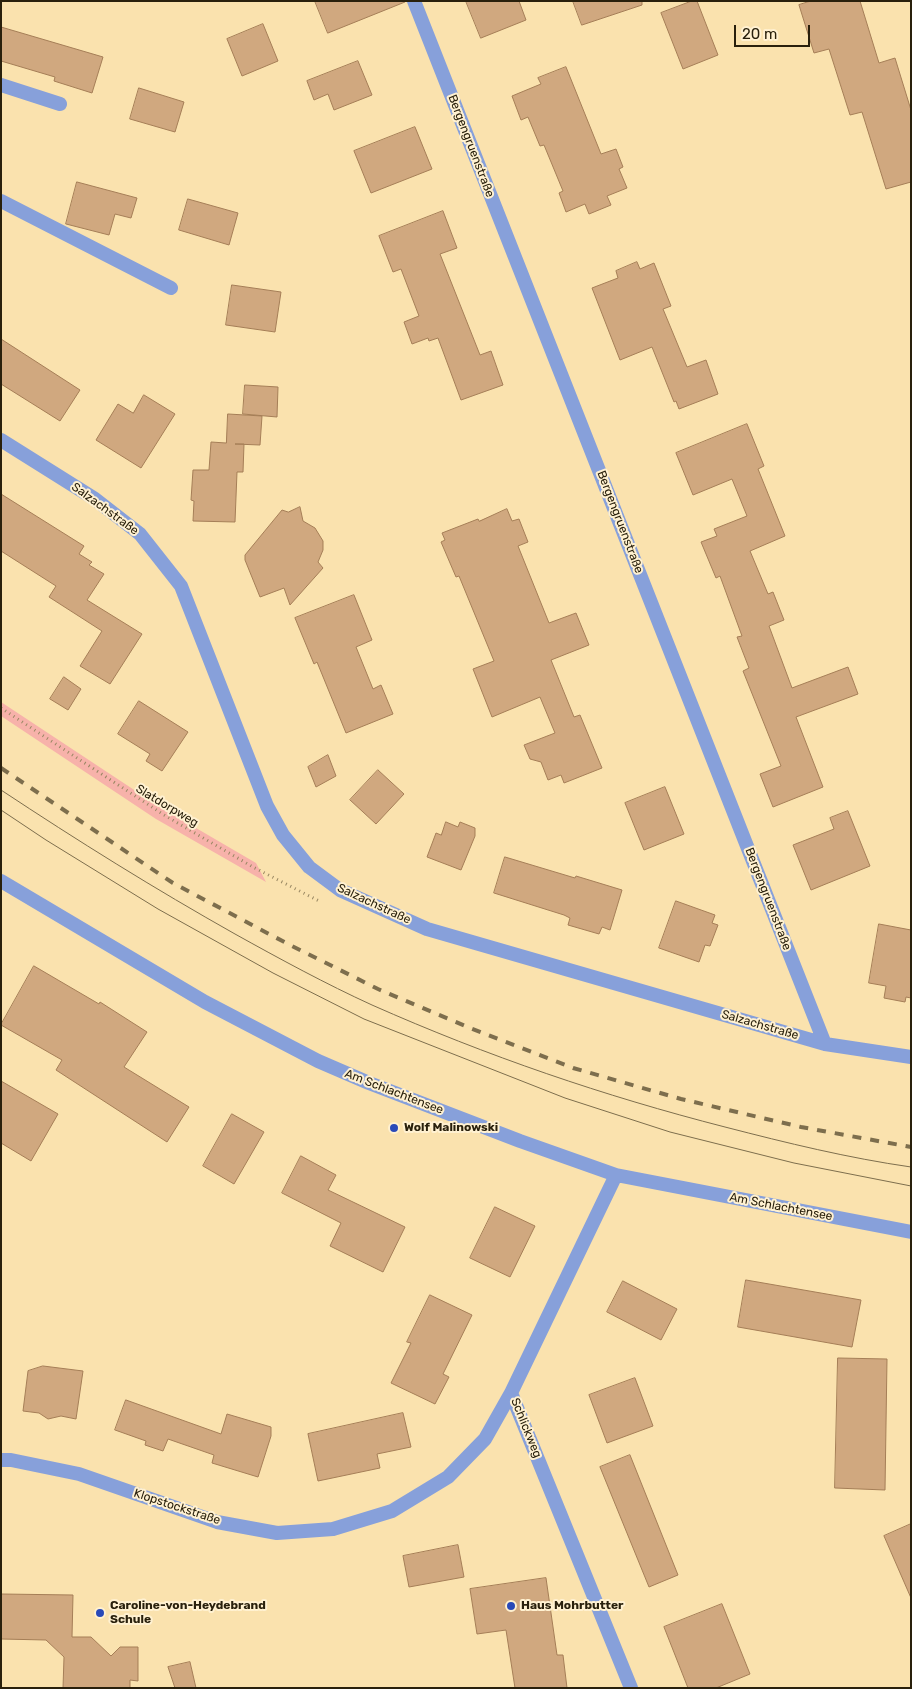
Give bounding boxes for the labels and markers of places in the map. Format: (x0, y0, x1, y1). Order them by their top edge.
place label: Wolf Malinowski (404, 1121, 498, 1135)
marker: Wolf Malinowski (388, 1122, 400, 1134)
place label: Caroline-von-Heydebrand Schule (110, 1599, 266, 1627)
place label: Haus Mohrbutter (521, 1599, 623, 1613)
marker: Haus Mohrbutter (505, 1600, 517, 1612)
marker: Caroline-von-Heydebrand Schule (94, 1607, 106, 1619)

